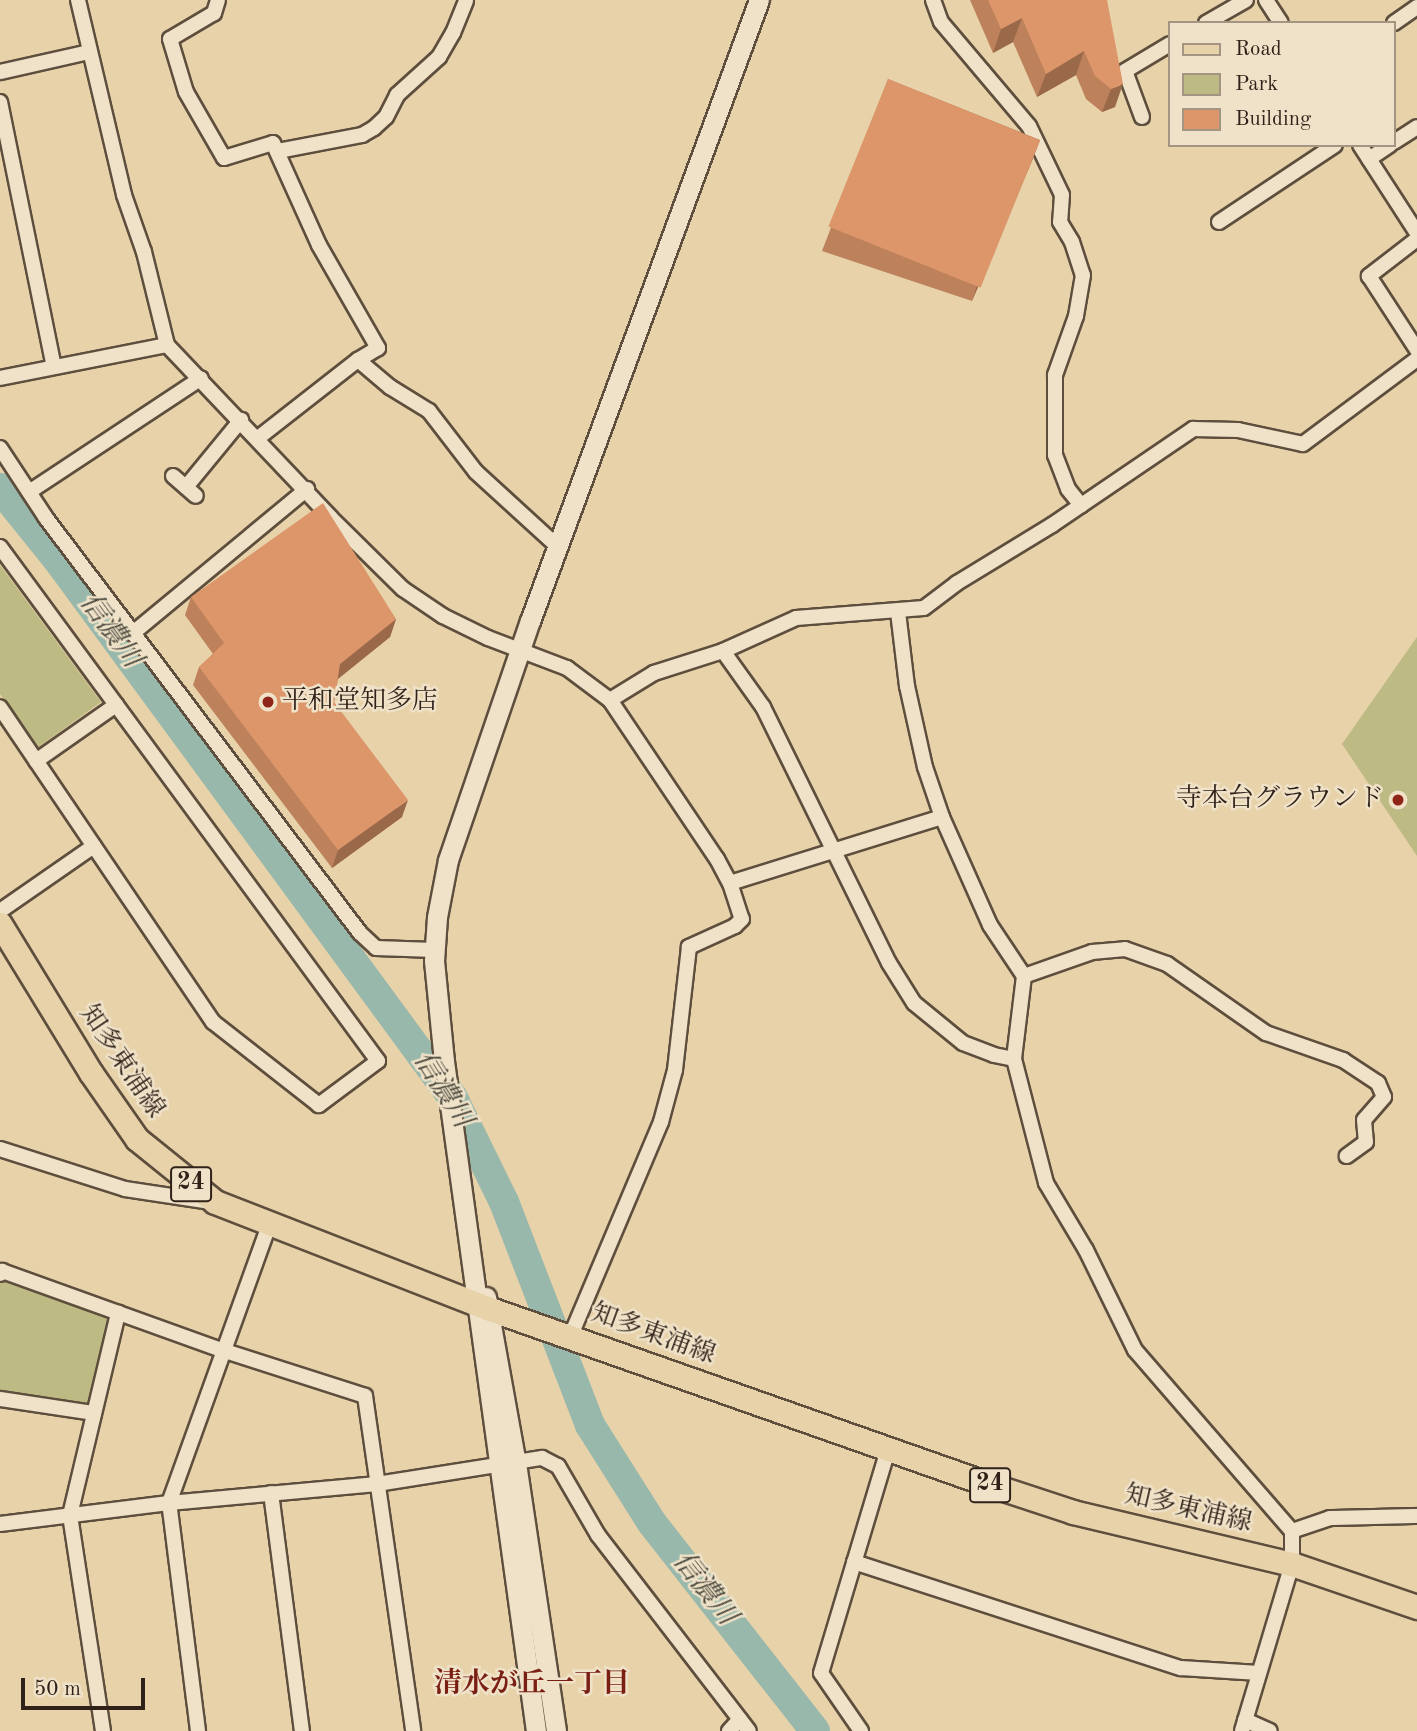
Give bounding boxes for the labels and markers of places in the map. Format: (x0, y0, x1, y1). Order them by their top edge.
place label: 平和堂知多店 (282, 686, 438, 718)
marker: 平和堂知多店 (260, 694, 276, 710)
place label: 寺本台グラウンド (1176, 784, 1384, 816)
marker: 寺本台グラウンド (1390, 792, 1406, 808)

